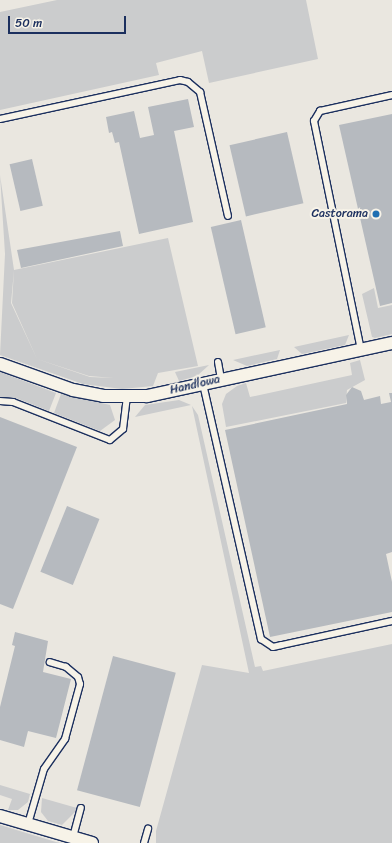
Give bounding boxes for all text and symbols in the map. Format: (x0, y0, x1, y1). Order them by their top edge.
scale bar (10, 8, 128, 34)
text: 50 m (15, 12, 42, 34)
place label: Castorama (311, 207, 368, 221)
marker: Castorama (371, 209, 381, 219)
street label: Handlowa (168, 372, 222, 398)

